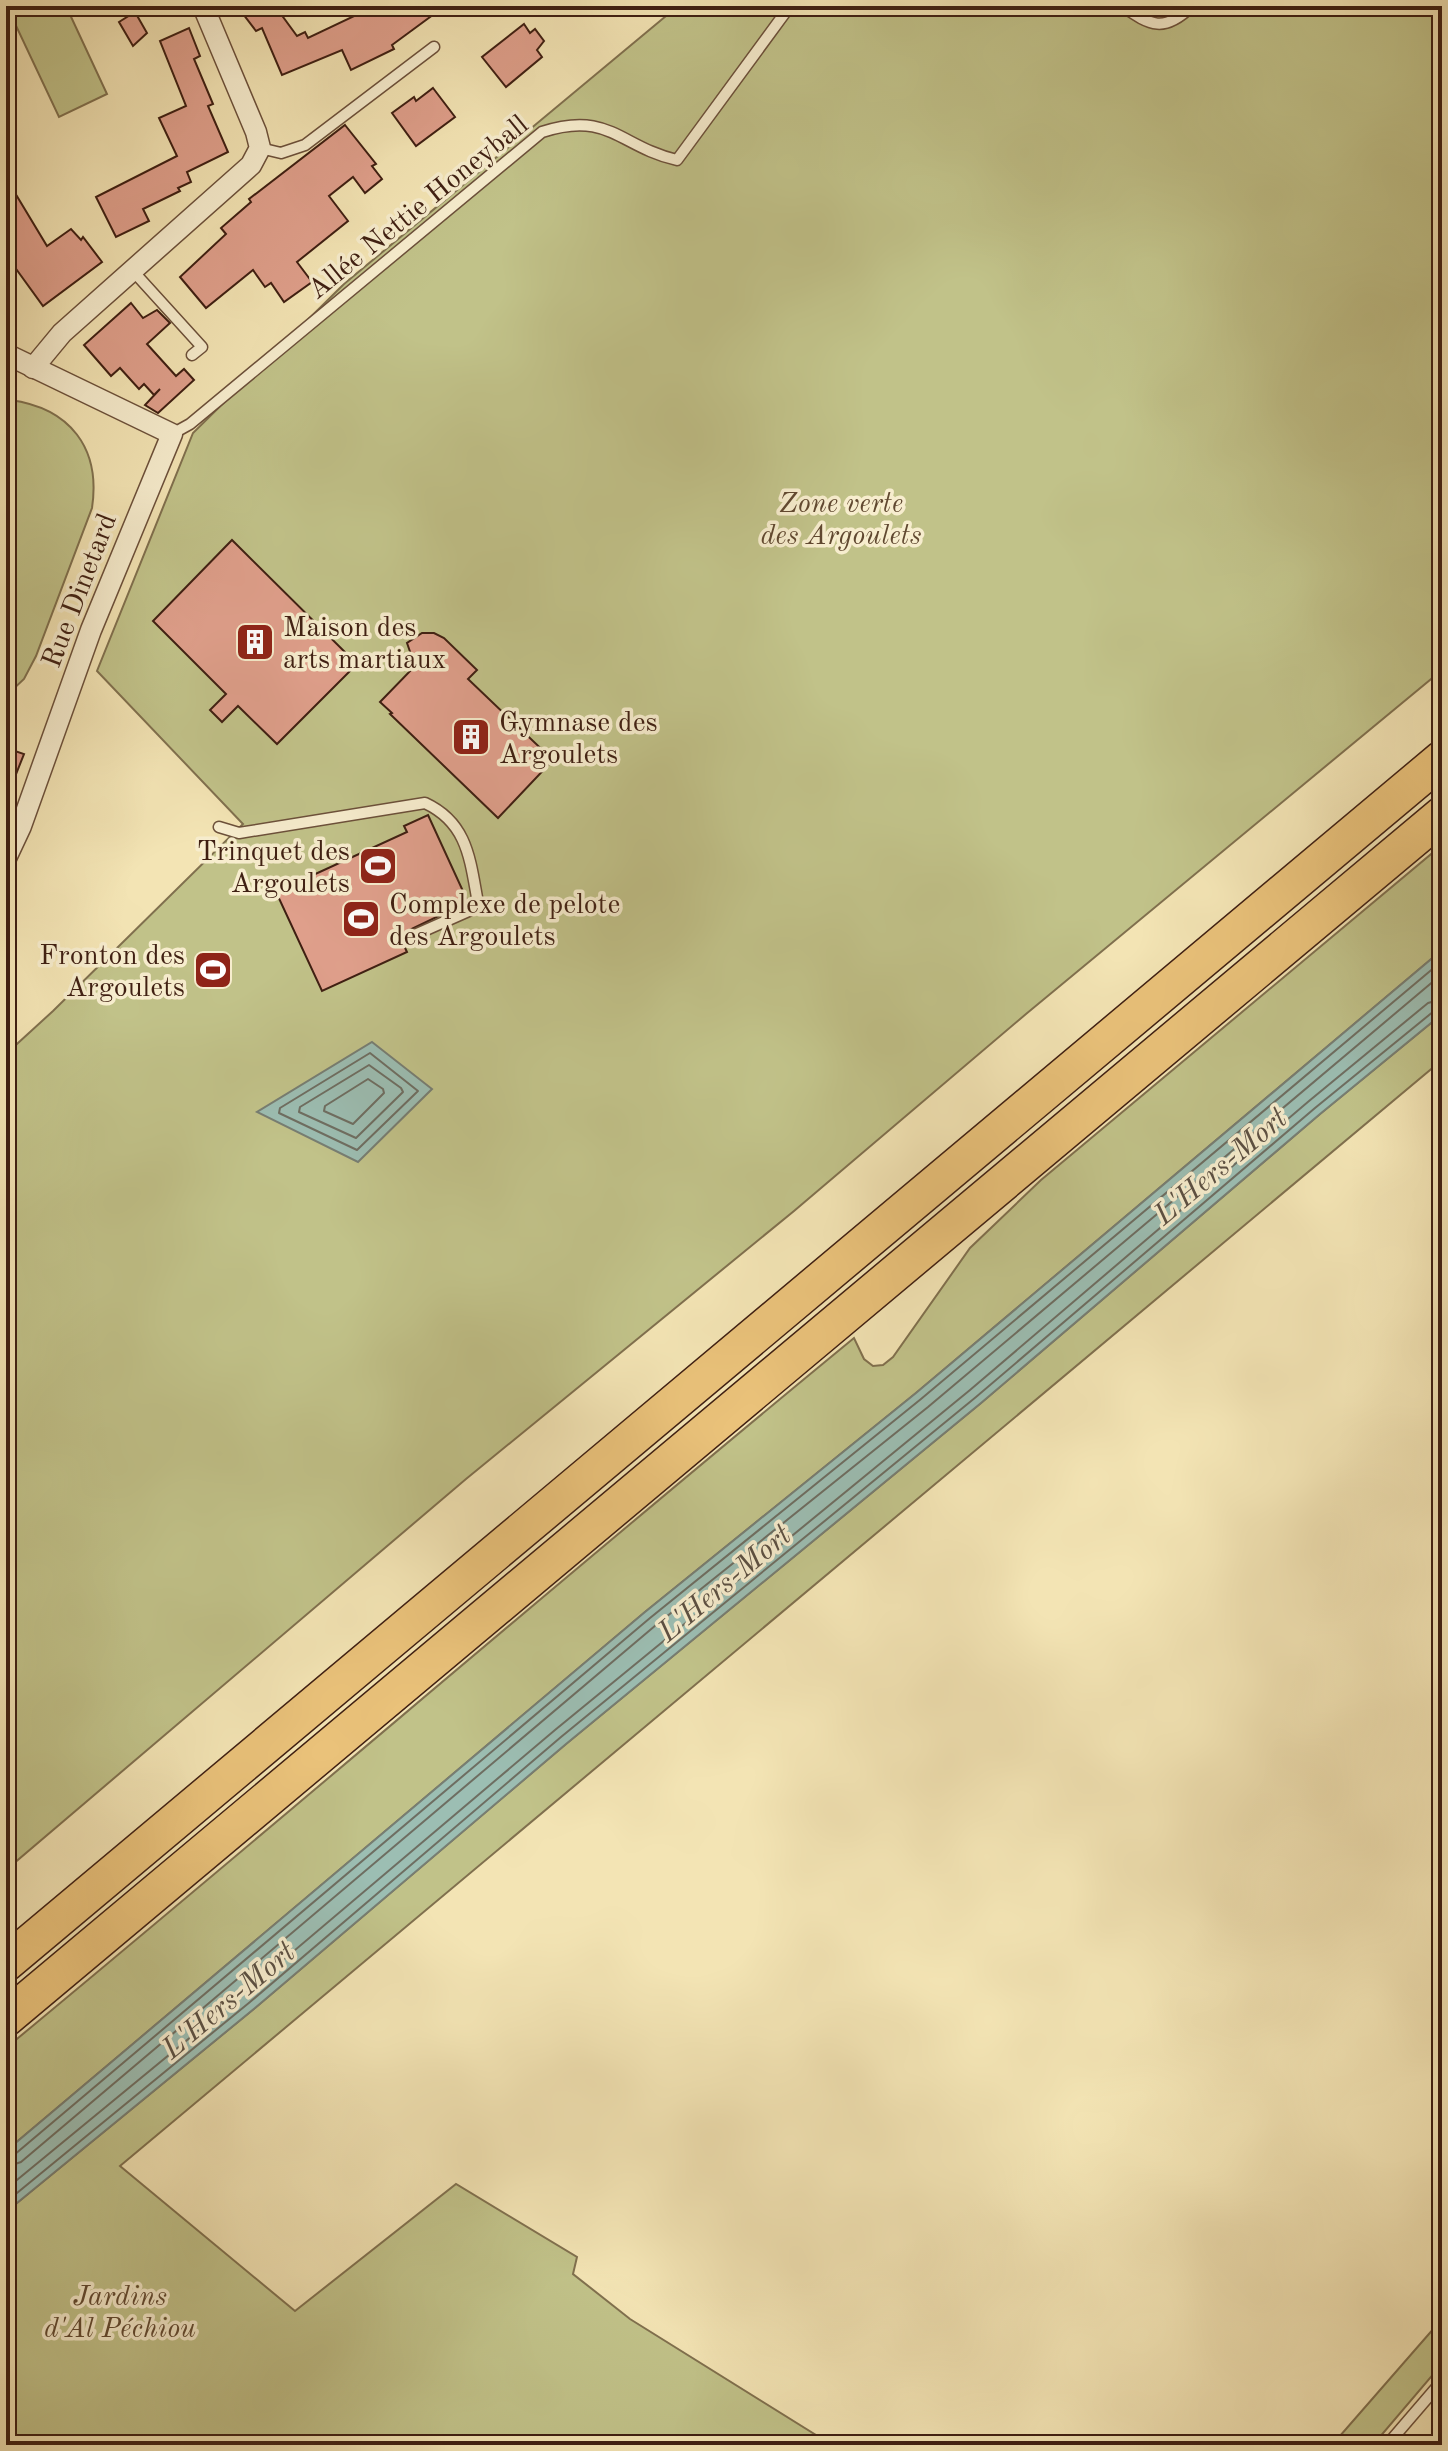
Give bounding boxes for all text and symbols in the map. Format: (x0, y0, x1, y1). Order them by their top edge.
street label: Allée Nettie Honeyball (303, 111, 534, 306)
park label: Zone verte des Argoulets (760, 491, 922, 551)
street label: Rue Dinetard (39, 510, 123, 672)
place label: Maison des arts martiaux (283, 615, 446, 675)
building icon: Maison des arts martiaux (234, 621, 276, 663)
place label: Gymnase des Argoulets (499, 710, 658, 770)
building icon: Gymnase des Argoulets (450, 716, 492, 758)
place label: Trinquet des Argoulets (197, 839, 350, 899)
sports icon: Trinquet des Argoulets (357, 845, 399, 887)
place label: Complexe de pelote des Argoulets (389, 892, 620, 952)
sports icon: Complexe de pelote des Argoulets (340, 898, 382, 940)
place label: Fronton des Argoulets (39, 943, 185, 1003)
sports icon: Fronton des Argoulets (192, 949, 234, 991)
water label: L'Hers-Mort (1148, 1103, 1294, 1232)
water label: L'Hers-Mort (652, 1520, 798, 1649)
water label: L'Hers-Mort (156, 1937, 302, 2066)
park label: Jardins d'Al Péchiou (44, 2284, 196, 2344)

